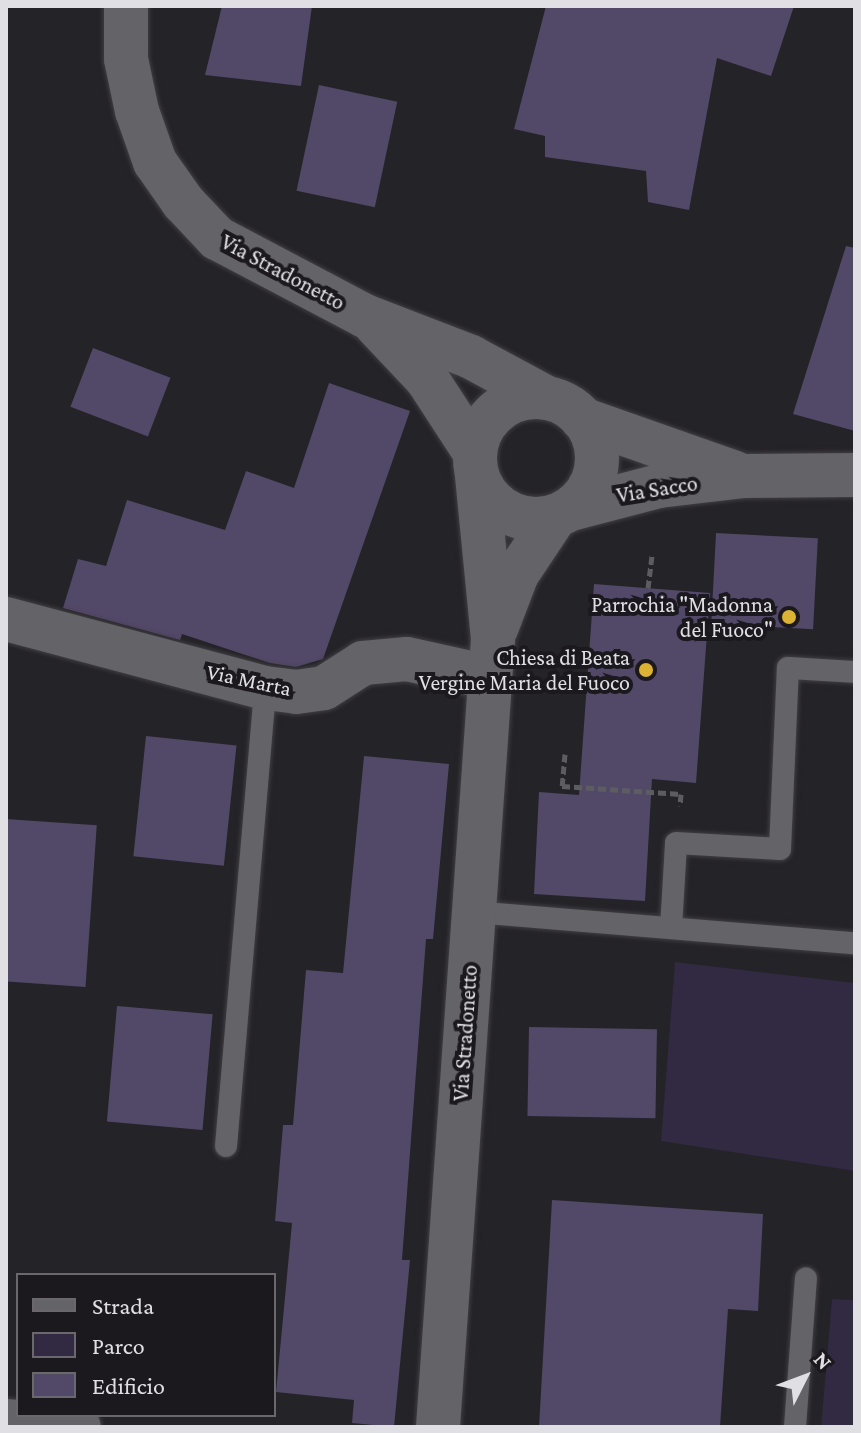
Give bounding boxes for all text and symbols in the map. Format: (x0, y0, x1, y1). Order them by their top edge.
street label: Via Stradonetto (216, 228, 350, 316)
street label: Via Sacco (615, 470, 699, 508)
place label: Parrochia "Madonna del Fuoco" (591, 591, 773, 642)
marker: Parrochia "Madonna del Fuoco" (780, 608, 798, 626)
place label: Chiesa di Beata Vergine Maria del Fuoco (419, 644, 630, 696)
street label: Via Marta (204, 658, 294, 702)
marker: Chiesa di Beata Vergine Maria del Fuoco (637, 661, 655, 679)
street label: Via Stradonetto (447, 964, 483, 1102)
legend (16, 1273, 276, 1417)
text: Strada (92, 1292, 154, 1319)
text: Parco (92, 1332, 145, 1359)
north arrow (765, 1337, 845, 1417)
text: N (809, 1347, 838, 1375)
text: Edificio (92, 1372, 165, 1399)

